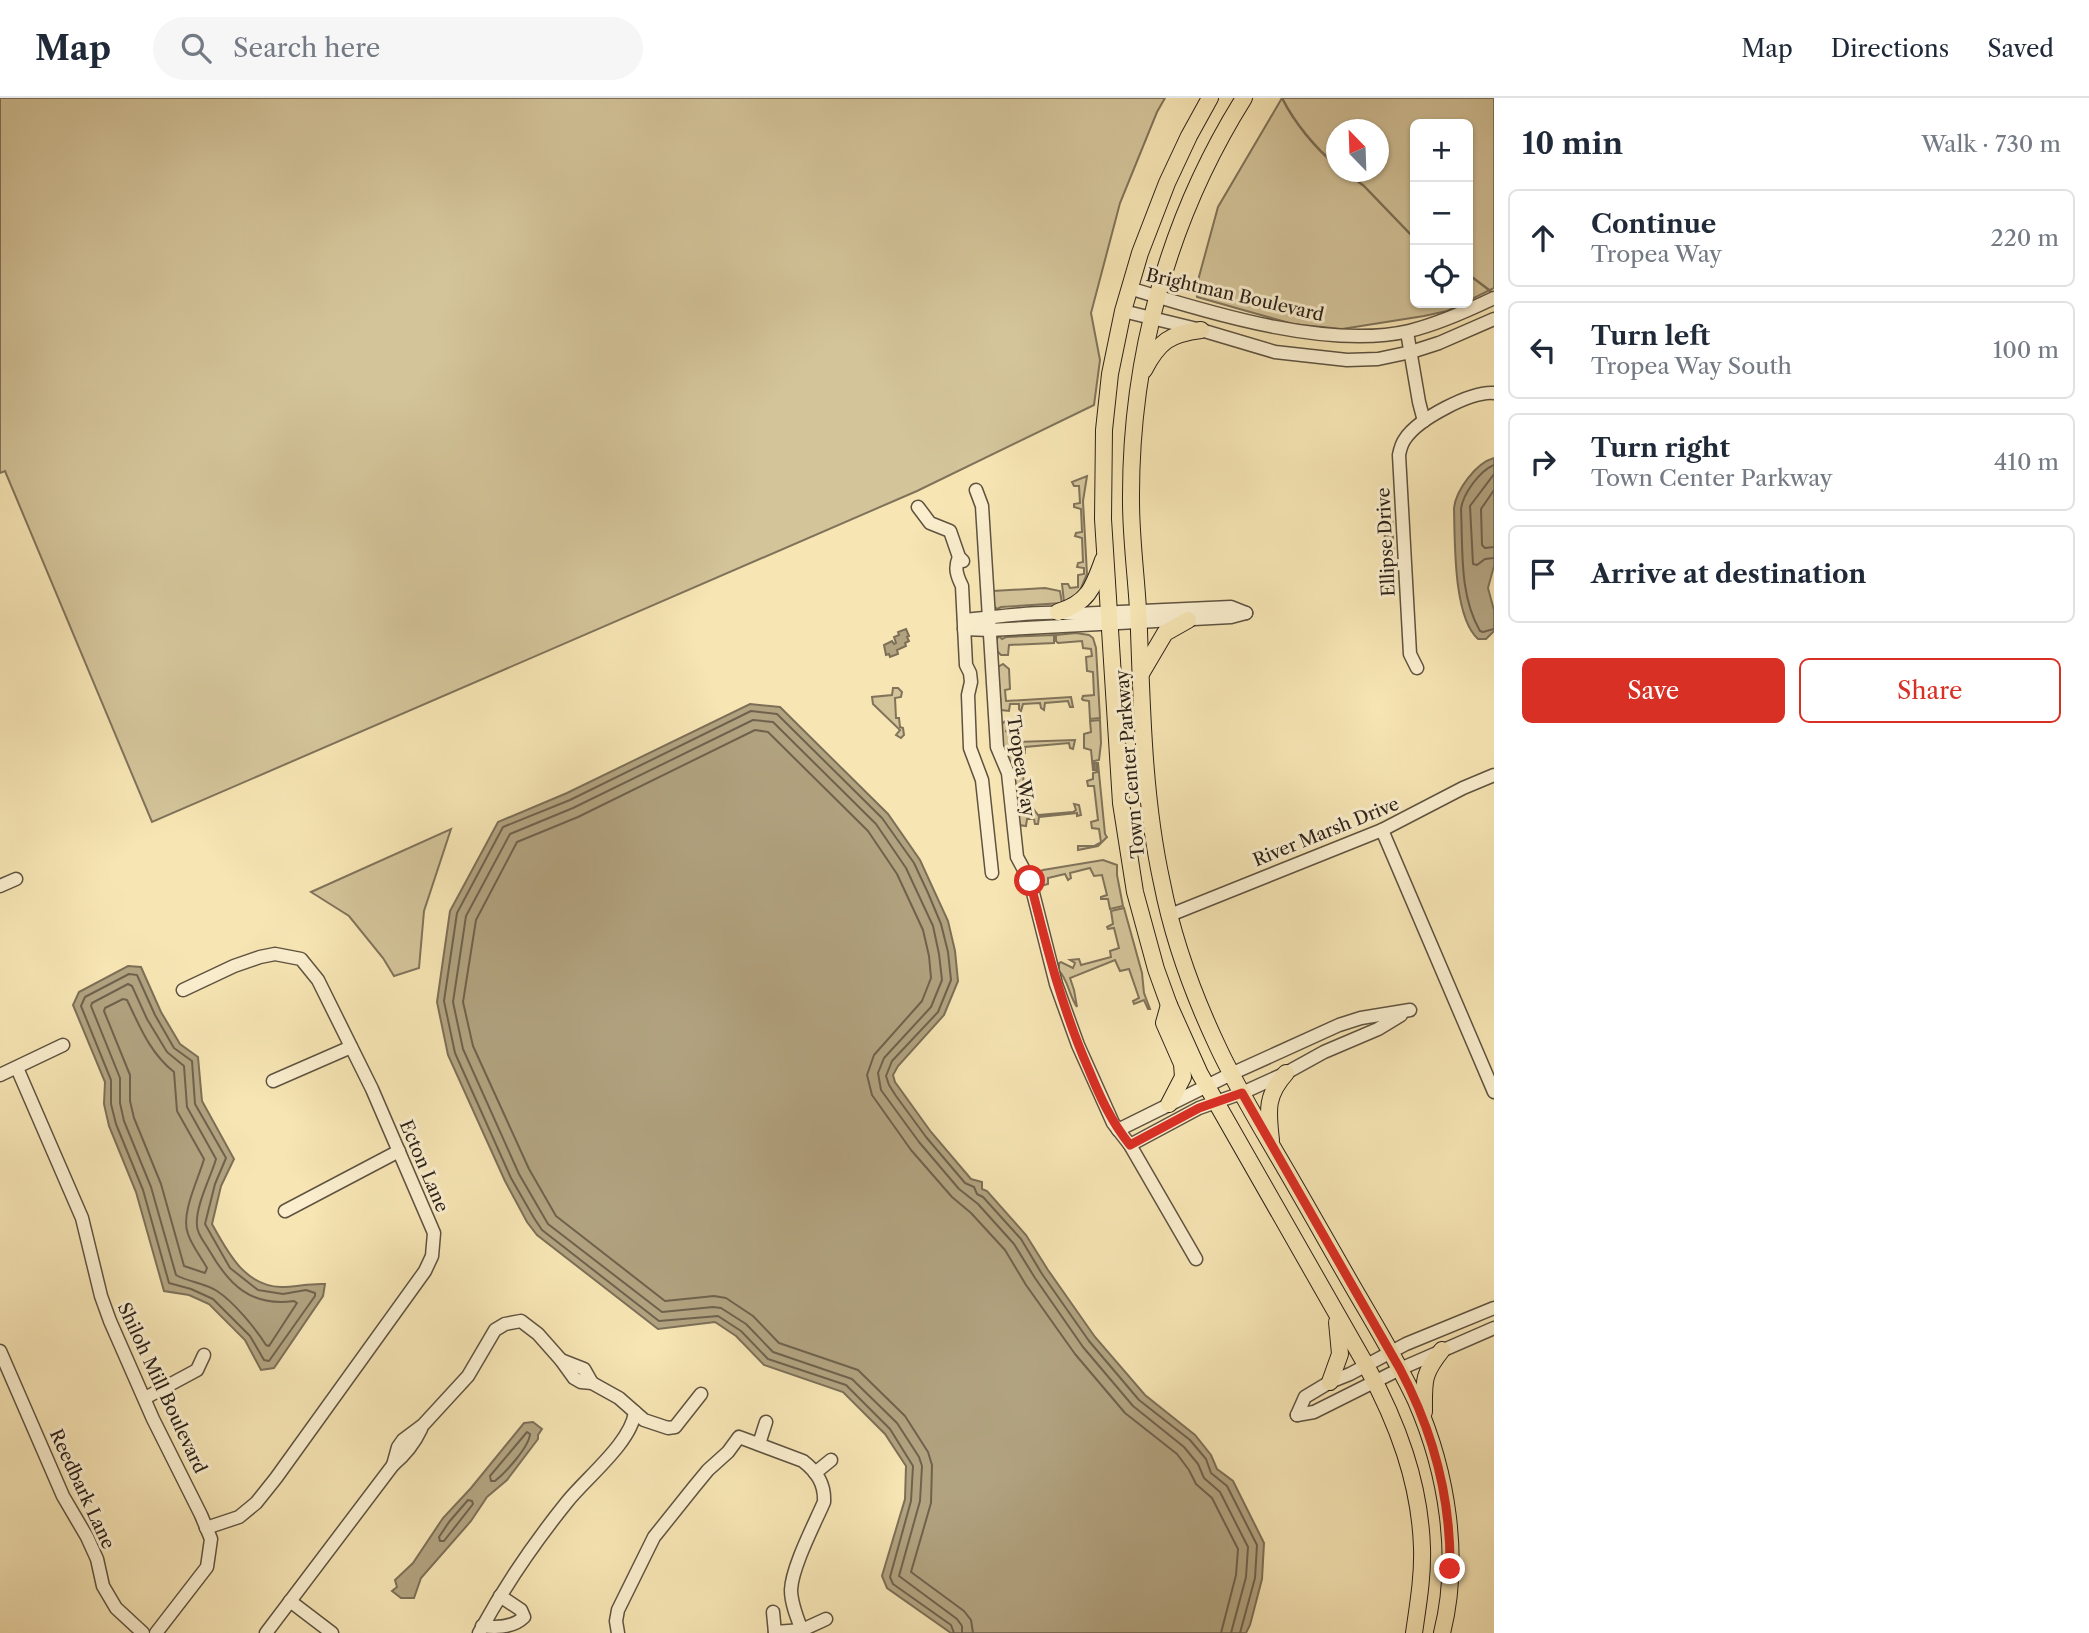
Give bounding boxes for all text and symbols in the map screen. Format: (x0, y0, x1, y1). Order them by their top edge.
search box (153, 17, 643, 80)
text: Map (35, 28, 111, 69)
icon: search (177, 29, 215, 67)
text: Search here (233, 32, 380, 64)
text: Map (1741, 34, 1793, 63)
text: Directions (1831, 34, 1949, 63)
text: Saved (1987, 34, 2054, 63)
north arrow (1326, 119, 1389, 182)
map controls (1410, 119, 1473, 308)
button: + (1410, 119, 1473, 182)
text: 10 min (1522, 125, 1623, 162)
text: Walk · 730 m (1921, 130, 2061, 158)
button: − (1410, 182, 1473, 245)
text: Continue (1591, 208, 1716, 240)
icon: ahead (1524, 219, 1562, 257)
text: 220 m (1990, 224, 2059, 252)
text: Tropea Way (1591, 240, 1722, 268)
button: locate (1410, 245, 1473, 308)
street label: Brightman Boulevard (1144, 264, 1326, 326)
text: Turn left (1591, 320, 1710, 352)
icon: left (1524, 331, 1562, 369)
text: 100 m (1993, 336, 2059, 364)
text: Tropea Way South (1591, 352, 1792, 380)
text: Turn right (1591, 432, 1730, 464)
icon: right (1524, 443, 1562, 481)
text: 410 m (1994, 448, 2059, 476)
text: Town Center Parkway (1591, 464, 1833, 492)
street label: Ellipse Drive (1372, 487, 1400, 597)
icon: arrive (1524, 555, 1562, 593)
text: Arrive at destination (1591, 558, 1866, 590)
button: Save (1522, 658, 1785, 723)
button: Share (1799, 658, 2061, 723)
street label: Town Center Parkway (1111, 668, 1149, 859)
street label: Tropea Way (1002, 714, 1040, 819)
street label: River Marsh Drive (1250, 793, 1402, 871)
route start (1014, 865, 1045, 896)
street label: Ecton Lane (395, 1117, 453, 1215)
street label: Shiloh Mill Boulevard (113, 1299, 211, 1477)
street label: Reedbark Lane (45, 1426, 119, 1552)
route end (1434, 1553, 1465, 1584)

